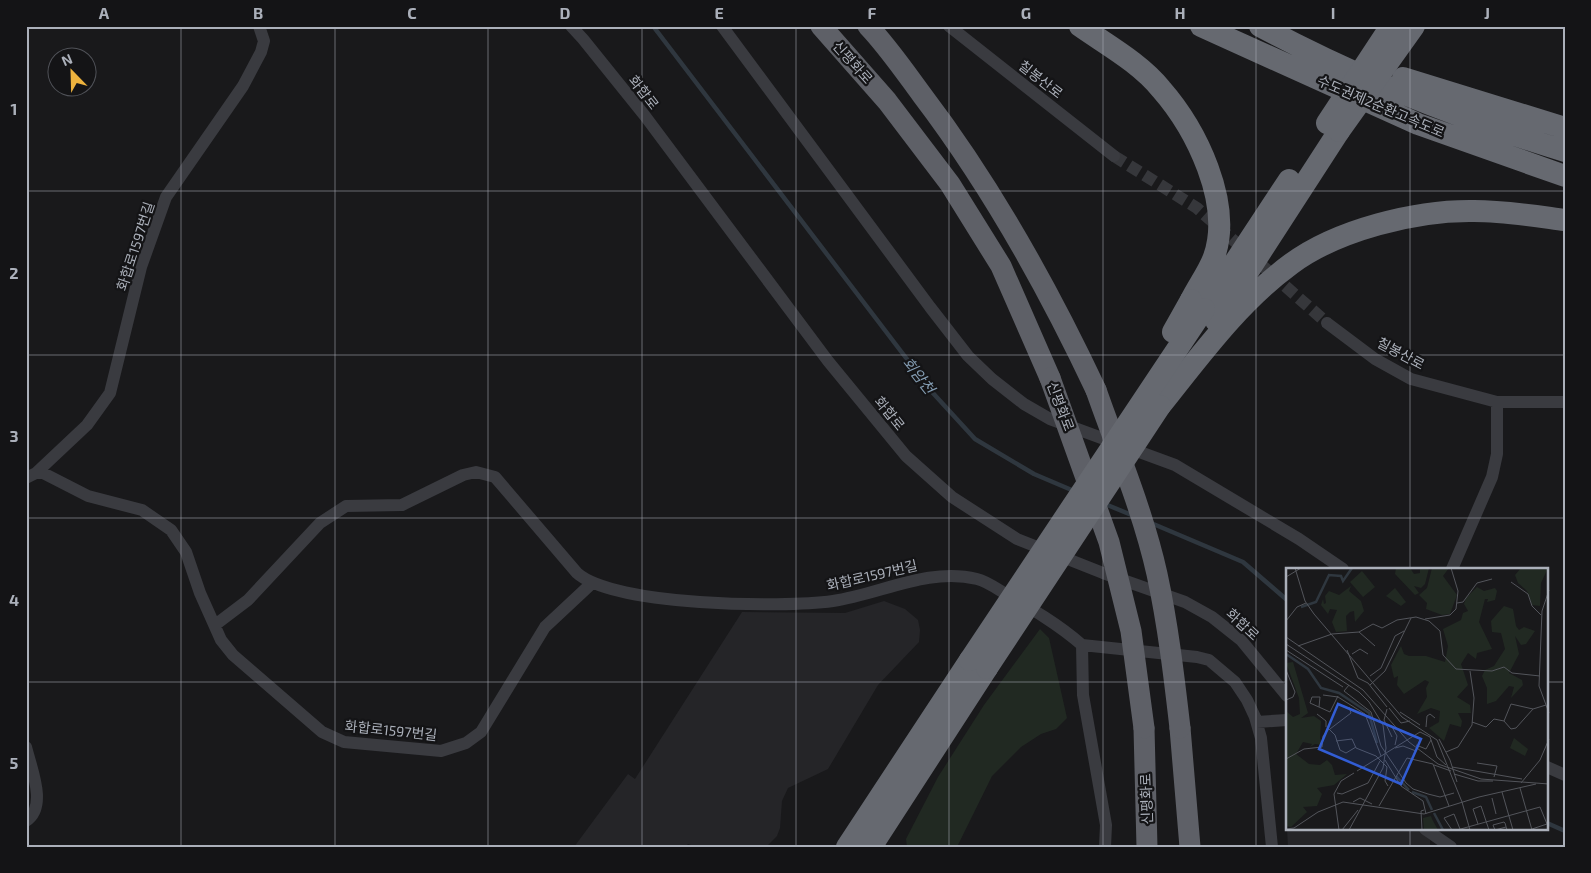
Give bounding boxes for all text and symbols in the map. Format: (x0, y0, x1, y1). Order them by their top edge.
text: A (99, 3, 110, 22)
text: B (253, 3, 263, 22)
text: C (407, 3, 417, 22)
text: D (560, 3, 571, 22)
text: E (714, 3, 724, 22)
text: F (868, 3, 877, 22)
text: G (1021, 3, 1031, 22)
text: H (1174, 3, 1186, 22)
text: I (1331, 3, 1335, 22)
text: J (1484, 3, 1490, 22)
street label: 신평화로 (829, 37, 877, 87)
north arrow (48, 48, 98, 98)
text: N (59, 50, 75, 69)
street label: 칠봉산로 (1015, 56, 1067, 102)
street label: 수도권제2순환고속도로 (1315, 71, 1447, 141)
street label: 화합로 (625, 72, 663, 113)
text: 1 (11, 99, 17, 118)
street label: 화합로1597번길 (113, 199, 157, 293)
text: 2 (9, 263, 19, 282)
street label: 칠봉산로 (1374, 333, 1428, 373)
water label: 회암천 (899, 353, 940, 399)
street label: 신평화로 (1044, 379, 1078, 433)
street label: 화합로 (871, 393, 909, 433)
text: 3 (9, 426, 19, 445)
street label: 화합로1597번길 (825, 556, 919, 594)
inset map (1286, 568, 1548, 830)
text: 4 (9, 590, 19, 609)
street label: 화합로 (1223, 605, 1263, 643)
street label: 화합로1597번길 (344, 717, 438, 743)
text: 5 (10, 753, 19, 772)
street label: 신평화로 (1137, 773, 1155, 825)

